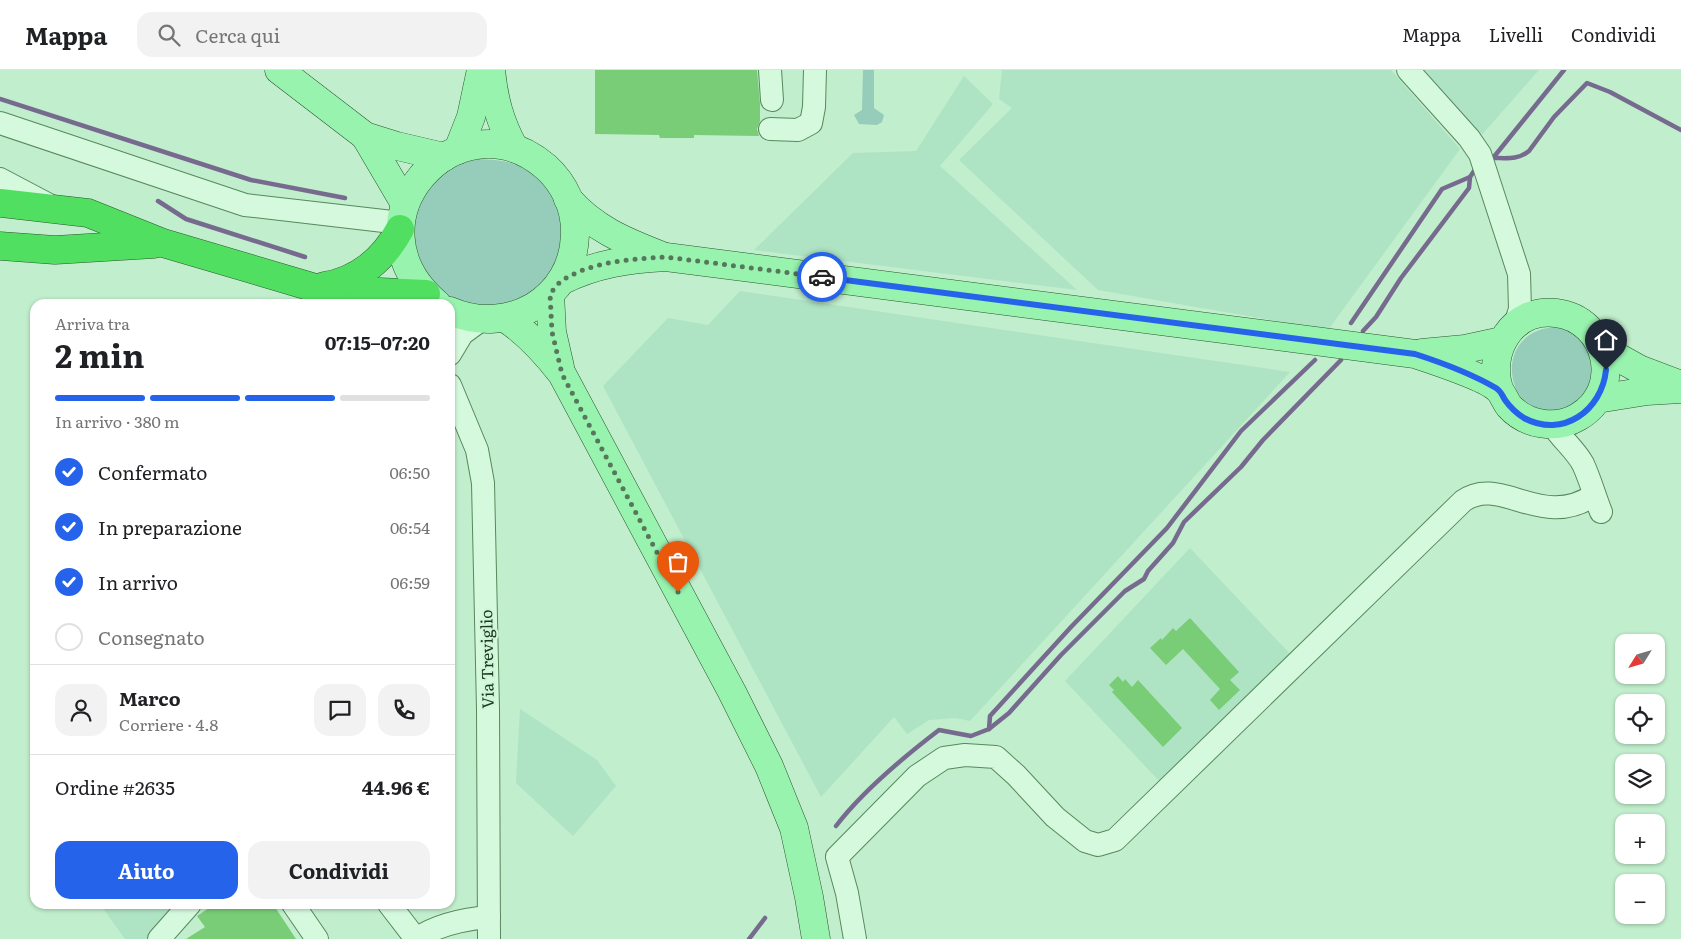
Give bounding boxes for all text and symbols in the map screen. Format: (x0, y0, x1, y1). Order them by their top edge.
search box (137, 12, 487, 57)
text: Mappa (25, 17, 107, 52)
icon: search (155, 21, 183, 49)
text: Cerca qui (195, 21, 280, 49)
text: Mappa (1402, 21, 1461, 48)
text: Livelli (1489, 21, 1543, 48)
text: Condividi (1571, 21, 1656, 48)
courier (797, 252, 847, 302)
icon: car (808, 263, 836, 291)
text: Arriva tra (55, 311, 130, 335)
pin (1585, 319, 1627, 370)
icon: home (1592, 326, 1620, 354)
text: 07:15–07:20 (325, 328, 430, 356)
text: 2 min (55, 330, 144, 378)
text: In arrivo · 380 m (55, 409, 179, 433)
icon: check (55, 458, 83, 486)
text: Confermato (98, 458, 207, 486)
text: 06:50 (389, 460, 430, 484)
icon: check (55, 513, 83, 541)
text: In preparazione (98, 513, 242, 541)
text: 06:54 (390, 515, 430, 539)
pin (657, 541, 699, 592)
icon: bag (664, 548, 692, 576)
icon: check (55, 568, 83, 596)
text: In arrivo (98, 568, 178, 596)
text: 06:59 (390, 570, 430, 594)
street label: Via Treviglio (473, 609, 499, 709)
text: Consegnato (98, 623, 205, 651)
north arrow (1615, 634, 1665, 684)
map controls (1615, 634, 1665, 924)
button: person (55, 684, 107, 736)
text: Marco (119, 684, 181, 712)
button: chat (314, 684, 366, 736)
button: phone (378, 684, 430, 736)
button: locate (1615, 694, 1665, 744)
text: Corriere · 4.8 (119, 712, 218, 736)
button: layers (1615, 754, 1665, 804)
text: Ordine #2635 (55, 773, 175, 801)
text: 44.96 € (362, 773, 430, 801)
button: + (1615, 814, 1665, 864)
button: Aiuto (55, 841, 238, 899)
button: Condividi (248, 841, 430, 899)
button: − (1615, 874, 1665, 924)

